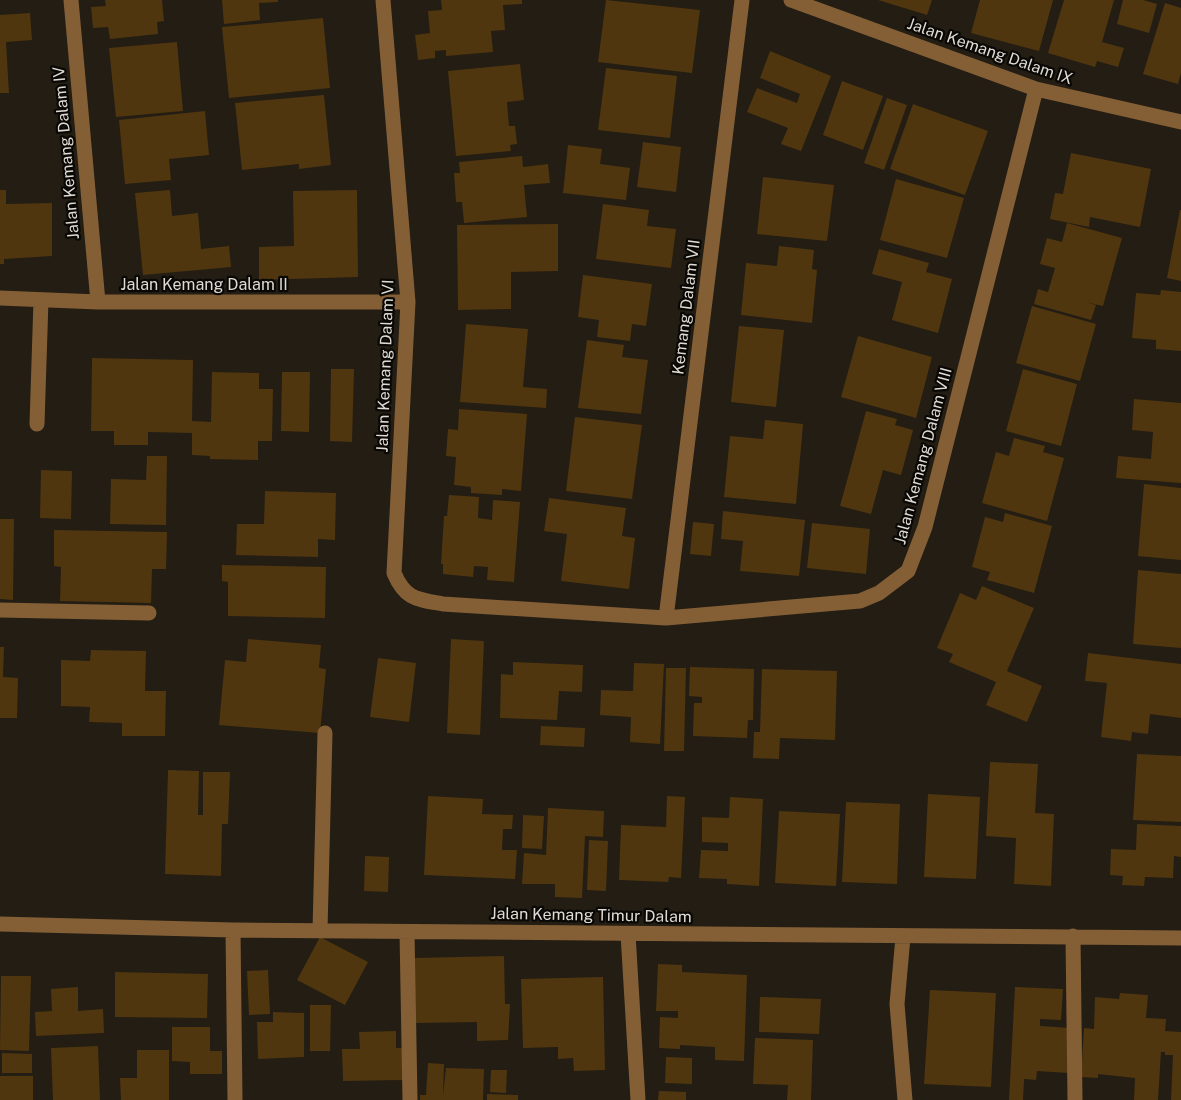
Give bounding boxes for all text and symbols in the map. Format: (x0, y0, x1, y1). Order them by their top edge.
street label: Jalan Kemang Dalam IX (905, 14, 1075, 88)
street label: Jalan Kemang Dalam IV (49, 65, 83, 240)
street label: Kemang Dalam VII (668, 238, 704, 376)
street label: Jalan Kemang Dalam II (120, 275, 288, 294)
street label: Jalan Kemang Dalam VI (372, 279, 398, 453)
street label: Jalan Kemang Dalam VIII (890, 365, 956, 547)
street label: Jalan Kemang Timur Dalam (490, 904, 692, 926)

